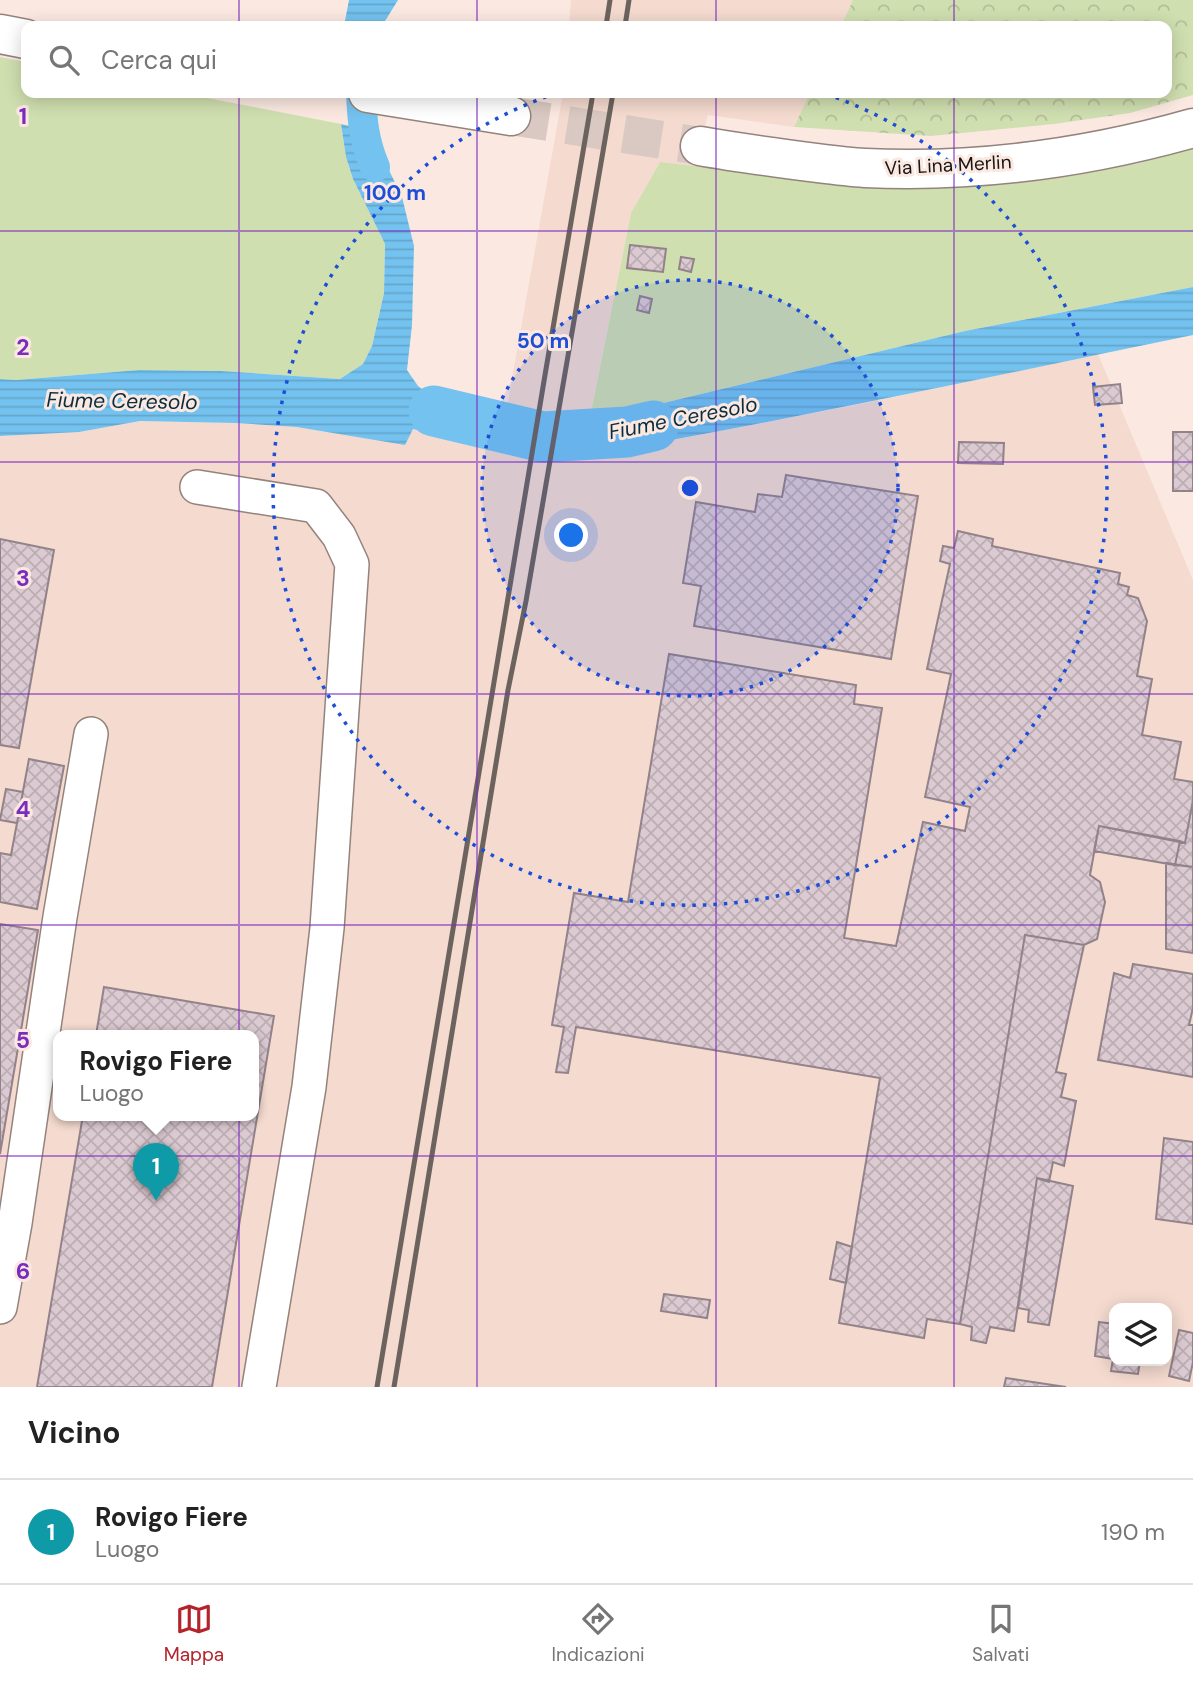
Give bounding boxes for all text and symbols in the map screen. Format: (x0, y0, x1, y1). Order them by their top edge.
search box (21, 21, 1172, 98)
icon: search (45, 41, 83, 79)
text: Cerca qui (101, 43, 217, 77)
text: 1 (19, 101, 27, 131)
street label: Via Lina Merlin (884, 149, 1012, 181)
text: 100 m (364, 179, 426, 207)
text: 50 m (517, 327, 569, 355)
text: 2 (16, 332, 30, 362)
water label: Fiume Ceresolo (46, 386, 198, 416)
water label: Fiume Ceresolo (606, 390, 760, 446)
centre of rings (678, 476, 702, 500)
your location (554, 518, 588, 552)
text: 3 (16, 563, 30, 593)
text: 4 (16, 794, 31, 824)
text: 5 (16, 1025, 30, 1055)
popup (53, 1030, 259, 1121)
text: Rovigo Fiere (80, 1044, 232, 1078)
text: Luogo (80, 1078, 144, 1108)
pin: 1 (133, 1143, 179, 1201)
text: 6 (16, 1256, 30, 1286)
map controls (1109, 1303, 1172, 1366)
button: layers (1109, 1303, 1172, 1366)
text: Vicino (28, 1413, 121, 1452)
text: Rovigo Fiere (95, 1500, 248, 1534)
text: 1 (47, 1517, 55, 1547)
text: 190 m (1101, 1517, 1165, 1547)
text: Luogo (95, 1534, 159, 1564)
tab: Mappa (164, 1600, 224, 1667)
tab: Indicazioni (552, 1600, 645, 1667)
tab: Salvati (972, 1600, 1029, 1667)

